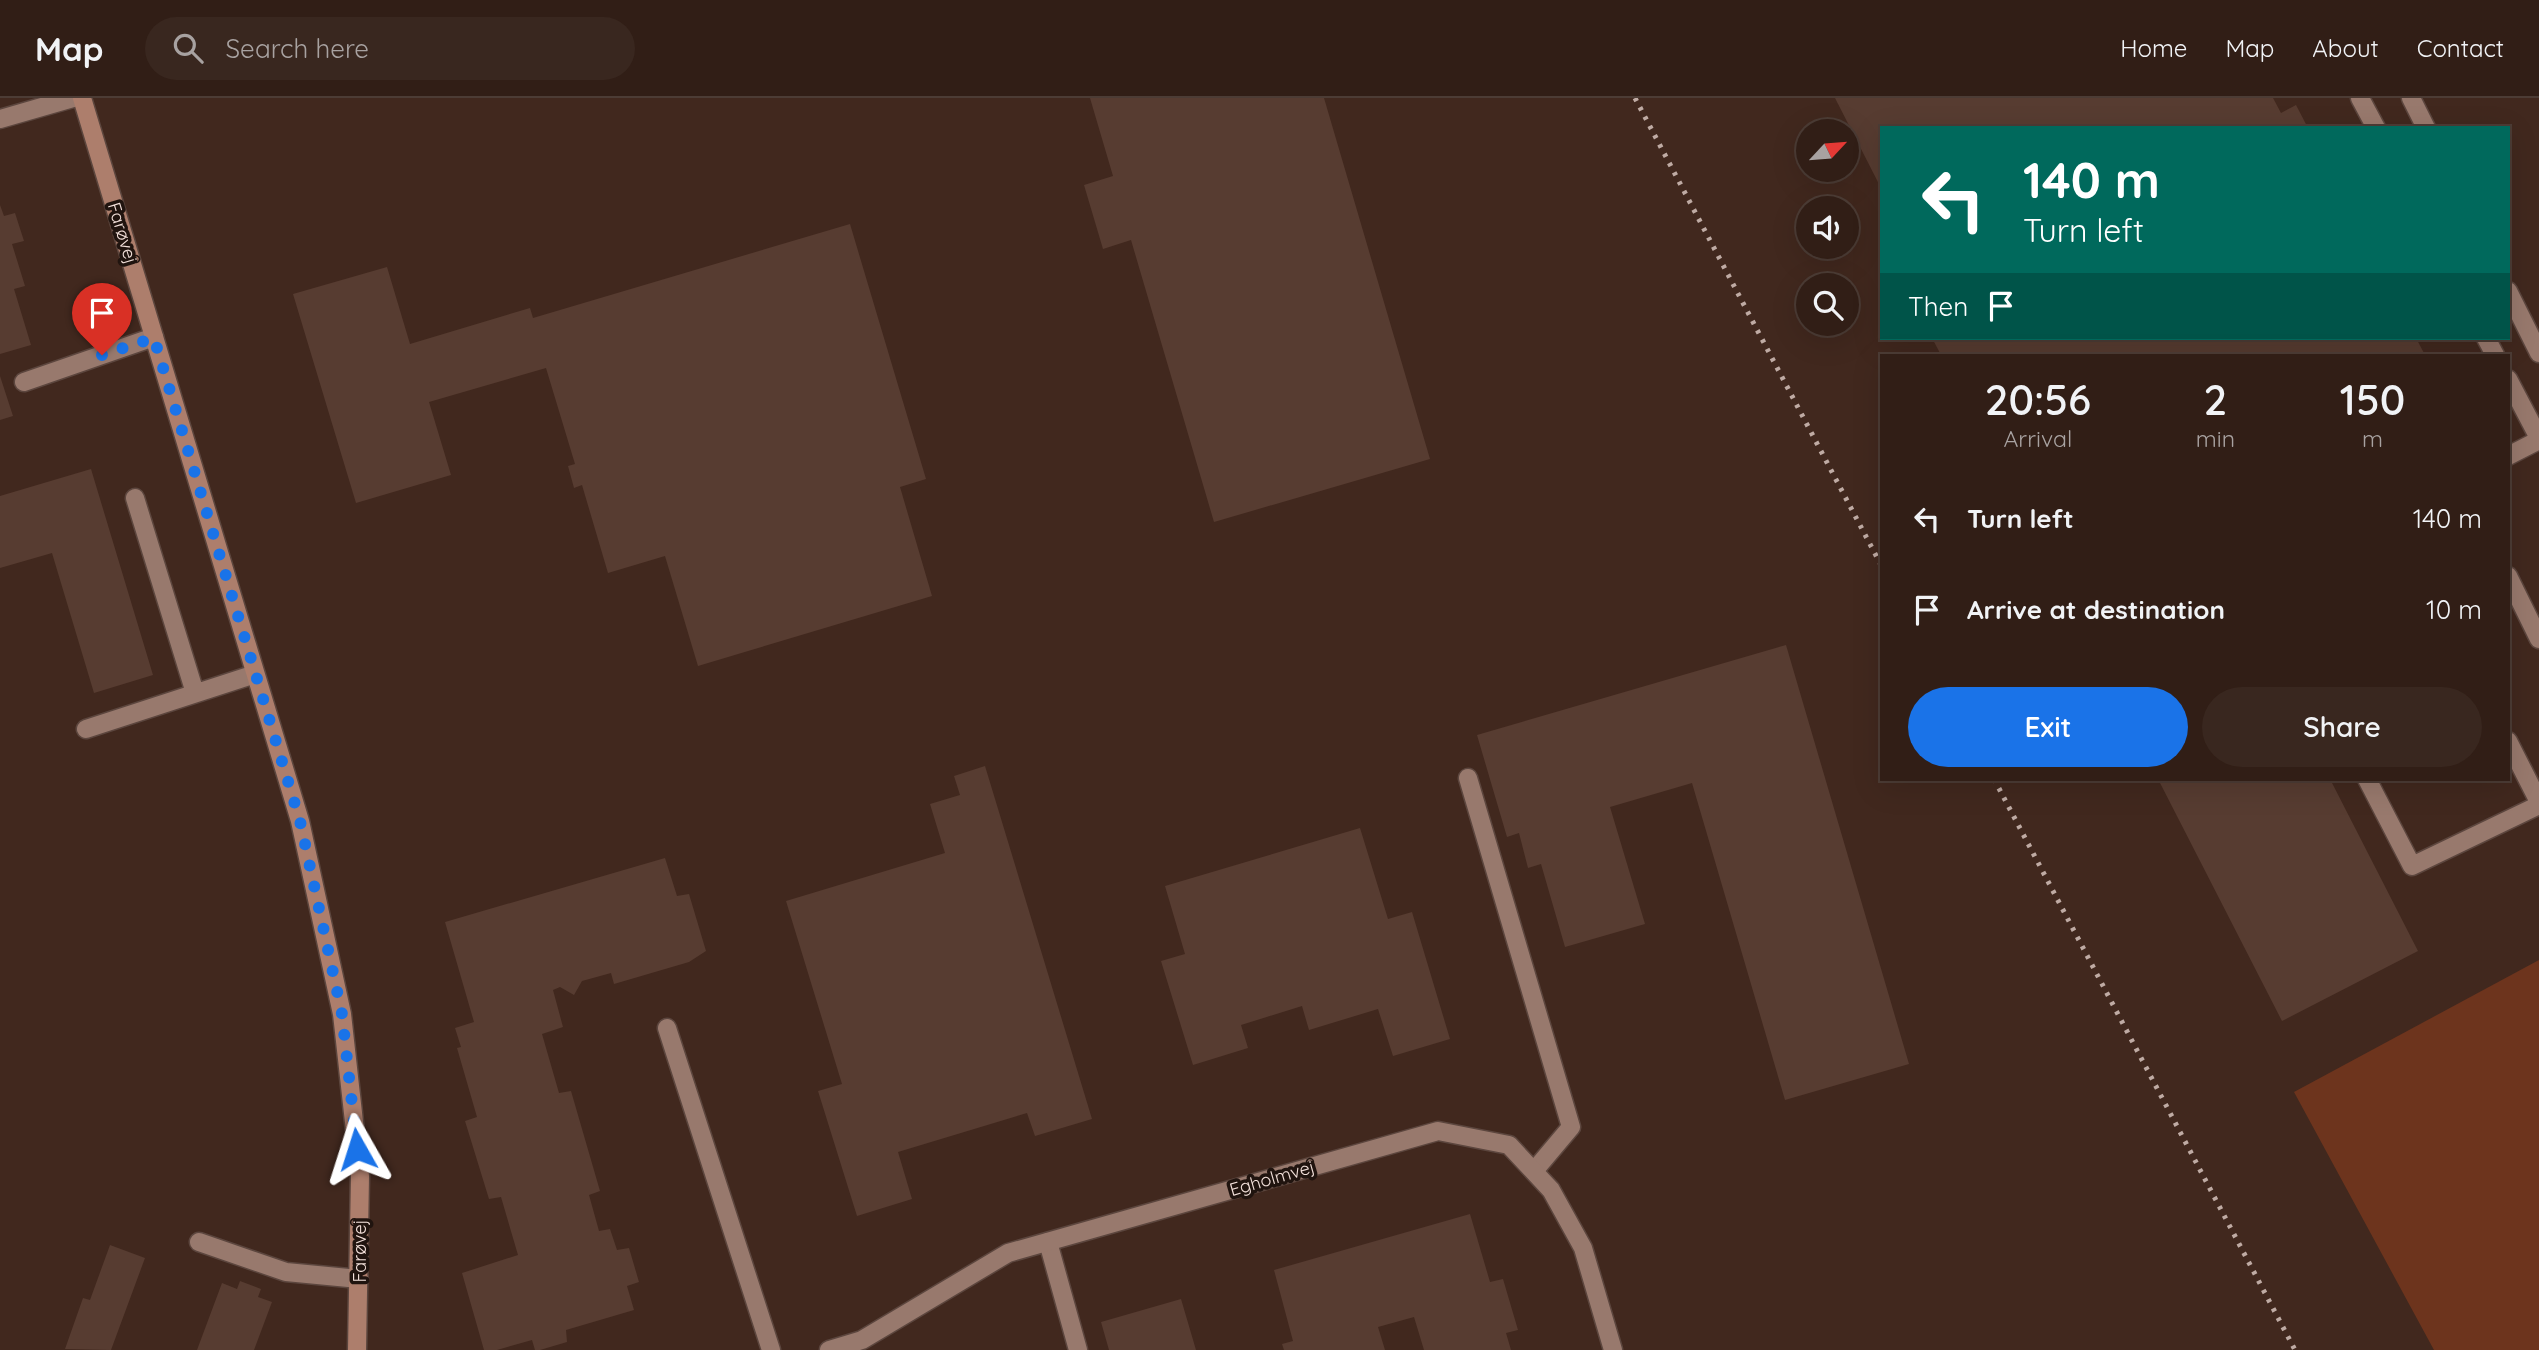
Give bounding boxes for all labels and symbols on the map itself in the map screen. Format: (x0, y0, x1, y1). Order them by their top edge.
north arrow (1796, 119, 1858, 182)
street label: Farøvej (103, 200, 143, 266)
pin (72, 283, 132, 355)
position arrow (320, 1112, 394, 1186)
street label: Egholmvej (1227, 1155, 1317, 1201)
street label: Farøvej (348, 1220, 371, 1282)

